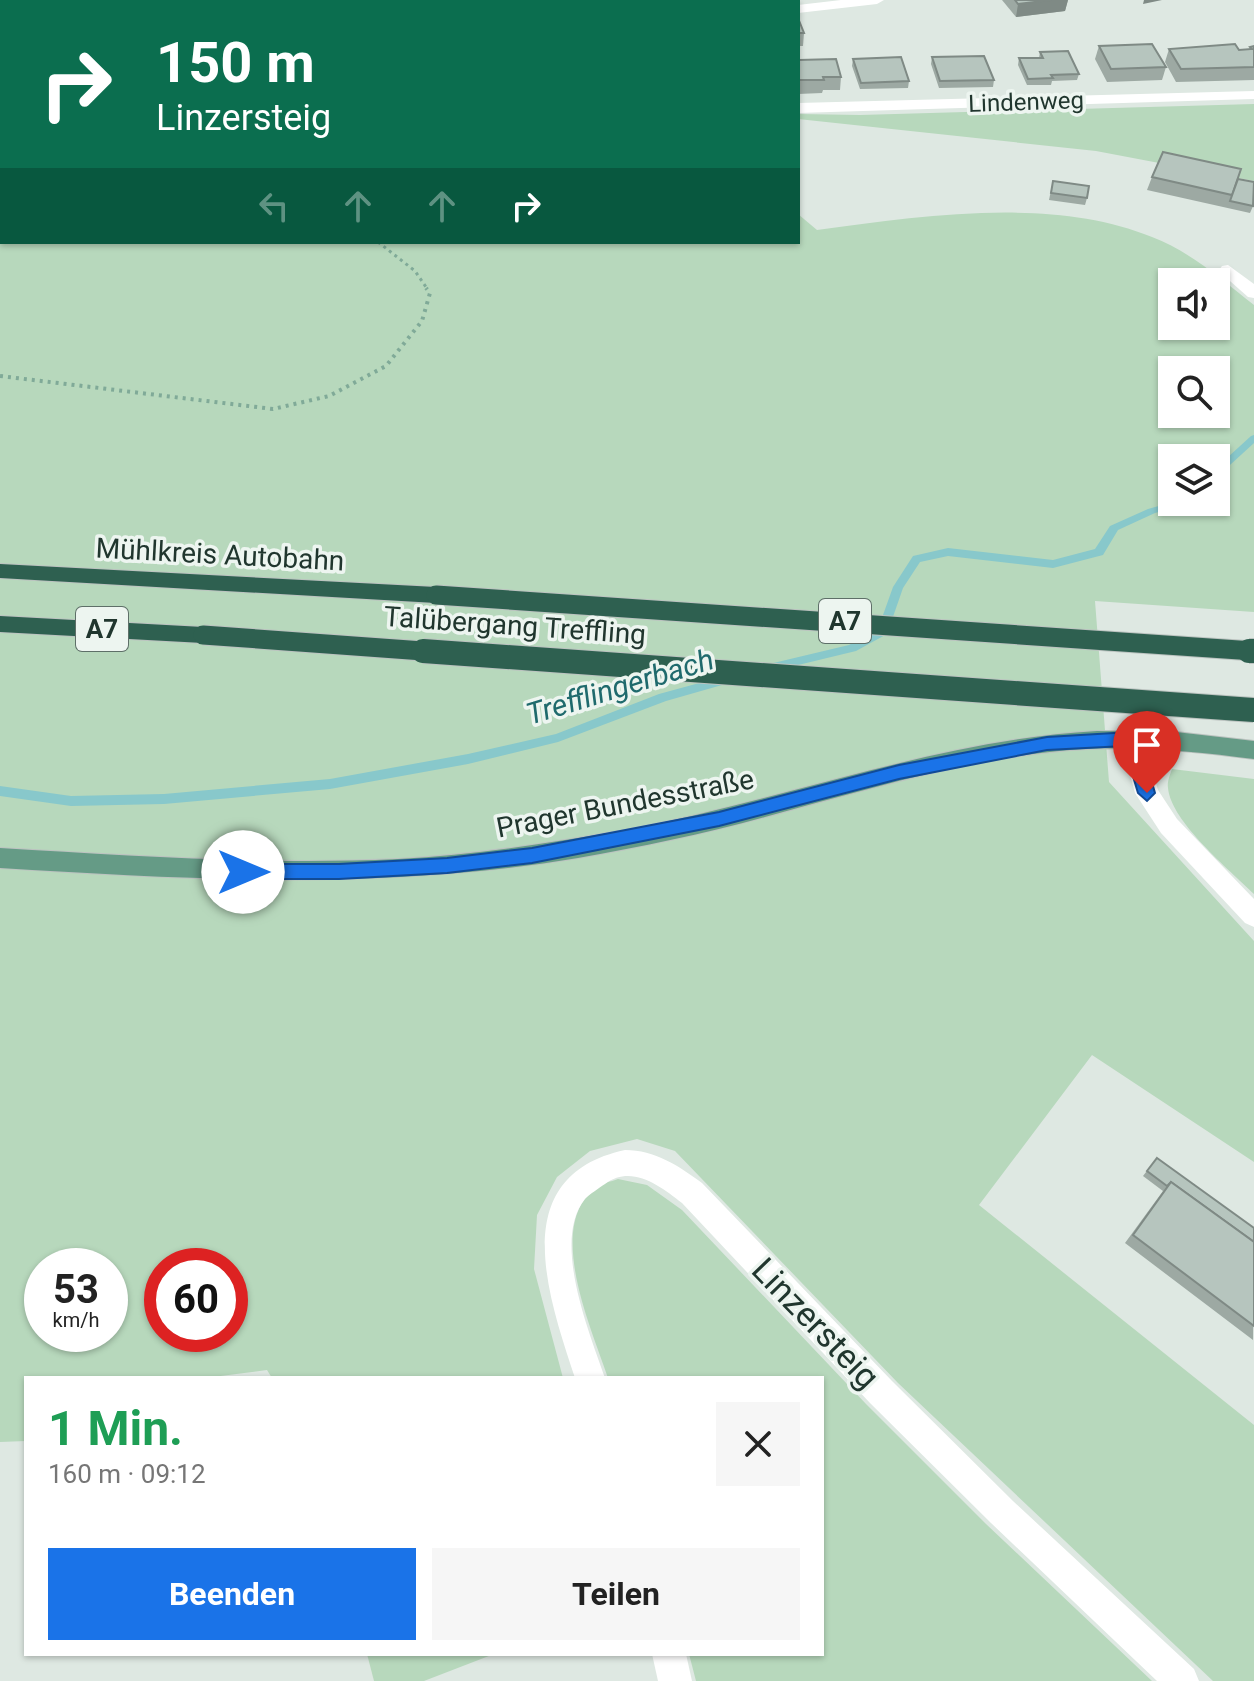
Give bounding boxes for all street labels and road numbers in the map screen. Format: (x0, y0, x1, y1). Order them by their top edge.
street label: Lindenweg (968, 86, 1084, 118)
street label: Mühlkreis Autobahn (95, 532, 345, 577)
road number: A7 (819, 599, 871, 643)
street label: Talübergang Treffling (383, 600, 647, 651)
road number: A7 (76, 607, 128, 651)
street label: Prager Bundesstraße (494, 762, 757, 845)
street label: Linzersteig (744, 1250, 888, 1396)

